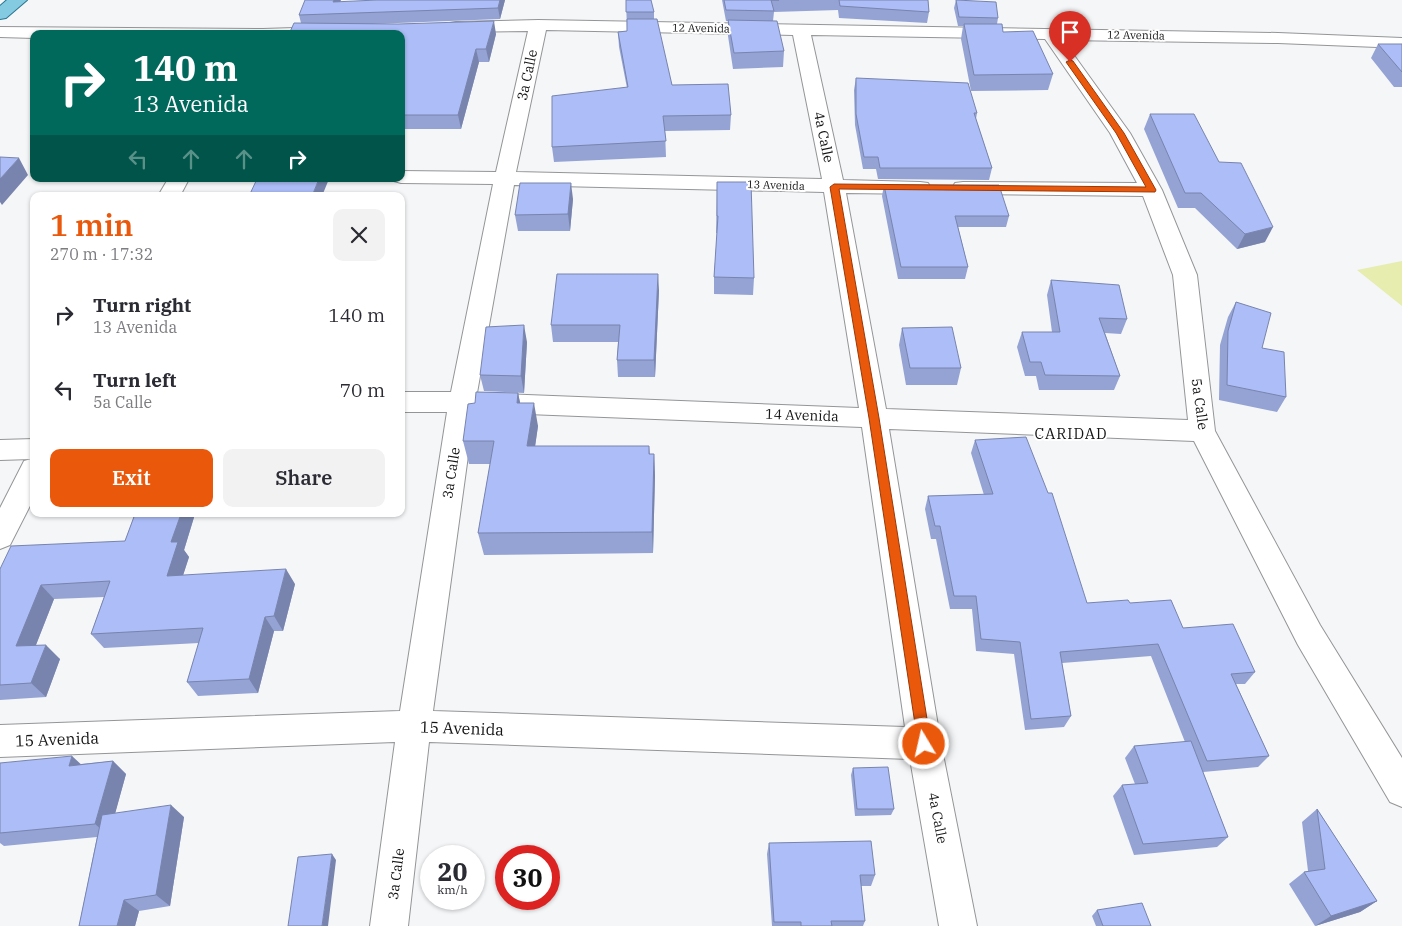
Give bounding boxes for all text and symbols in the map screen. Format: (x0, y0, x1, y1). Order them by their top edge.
pin (1049, 11, 1091, 62)
icon: arrive (1056, 18, 1084, 46)
street label: 12 Avenida (672, 20, 730, 36)
street label: 12 Avenida (1107, 27, 1165, 43)
text: 140 m (133, 45, 238, 91)
street label: 3a Calle (513, 48, 541, 102)
icon: right (50, 50, 115, 115)
text: 13 Avenida (133, 89, 249, 118)
street label: 4a Calle (810, 110, 838, 164)
icon: left (124, 145, 152, 173)
icon: ahead (177, 145, 205, 173)
icon: ahead (230, 145, 258, 173)
icon: right (283, 145, 311, 173)
street label: 13 Avenida (747, 177, 805, 193)
text: 1 min (50, 205, 133, 244)
button: close (333, 209, 385, 261)
text: 270 m · 17:32 (50, 244, 153, 264)
text: Turn right (93, 293, 191, 317)
icon: right (50, 301, 78, 329)
text: 140 m (328, 303, 385, 327)
text: 13 Avenida (93, 317, 177, 337)
text: Turn left (93, 368, 176, 392)
icon: left (50, 376, 78, 404)
street label: 5a Calle (1187, 377, 1213, 431)
text: 70 m (340, 378, 385, 402)
text: 5a Calle (93, 392, 152, 412)
street label: 14 Avenida (765, 405, 839, 425)
district label: CARIDAD (1034, 424, 1108, 443)
street label: 3a Calle (438, 446, 464, 500)
button: Exit (50, 449, 213, 507)
button: Share (223, 449, 385, 507)
street label: 15 Avenida (420, 717, 505, 739)
position arrow (897, 717, 949, 769)
street label: 15 Avenida (15, 728, 100, 750)
street label: 4a Calle (924, 791, 952, 845)
speed limit sign: 30 (495, 845, 560, 910)
street label: 3a Calle (384, 847, 408, 901)
text: 20 (437, 855, 468, 888)
text: km/h (437, 882, 468, 897)

